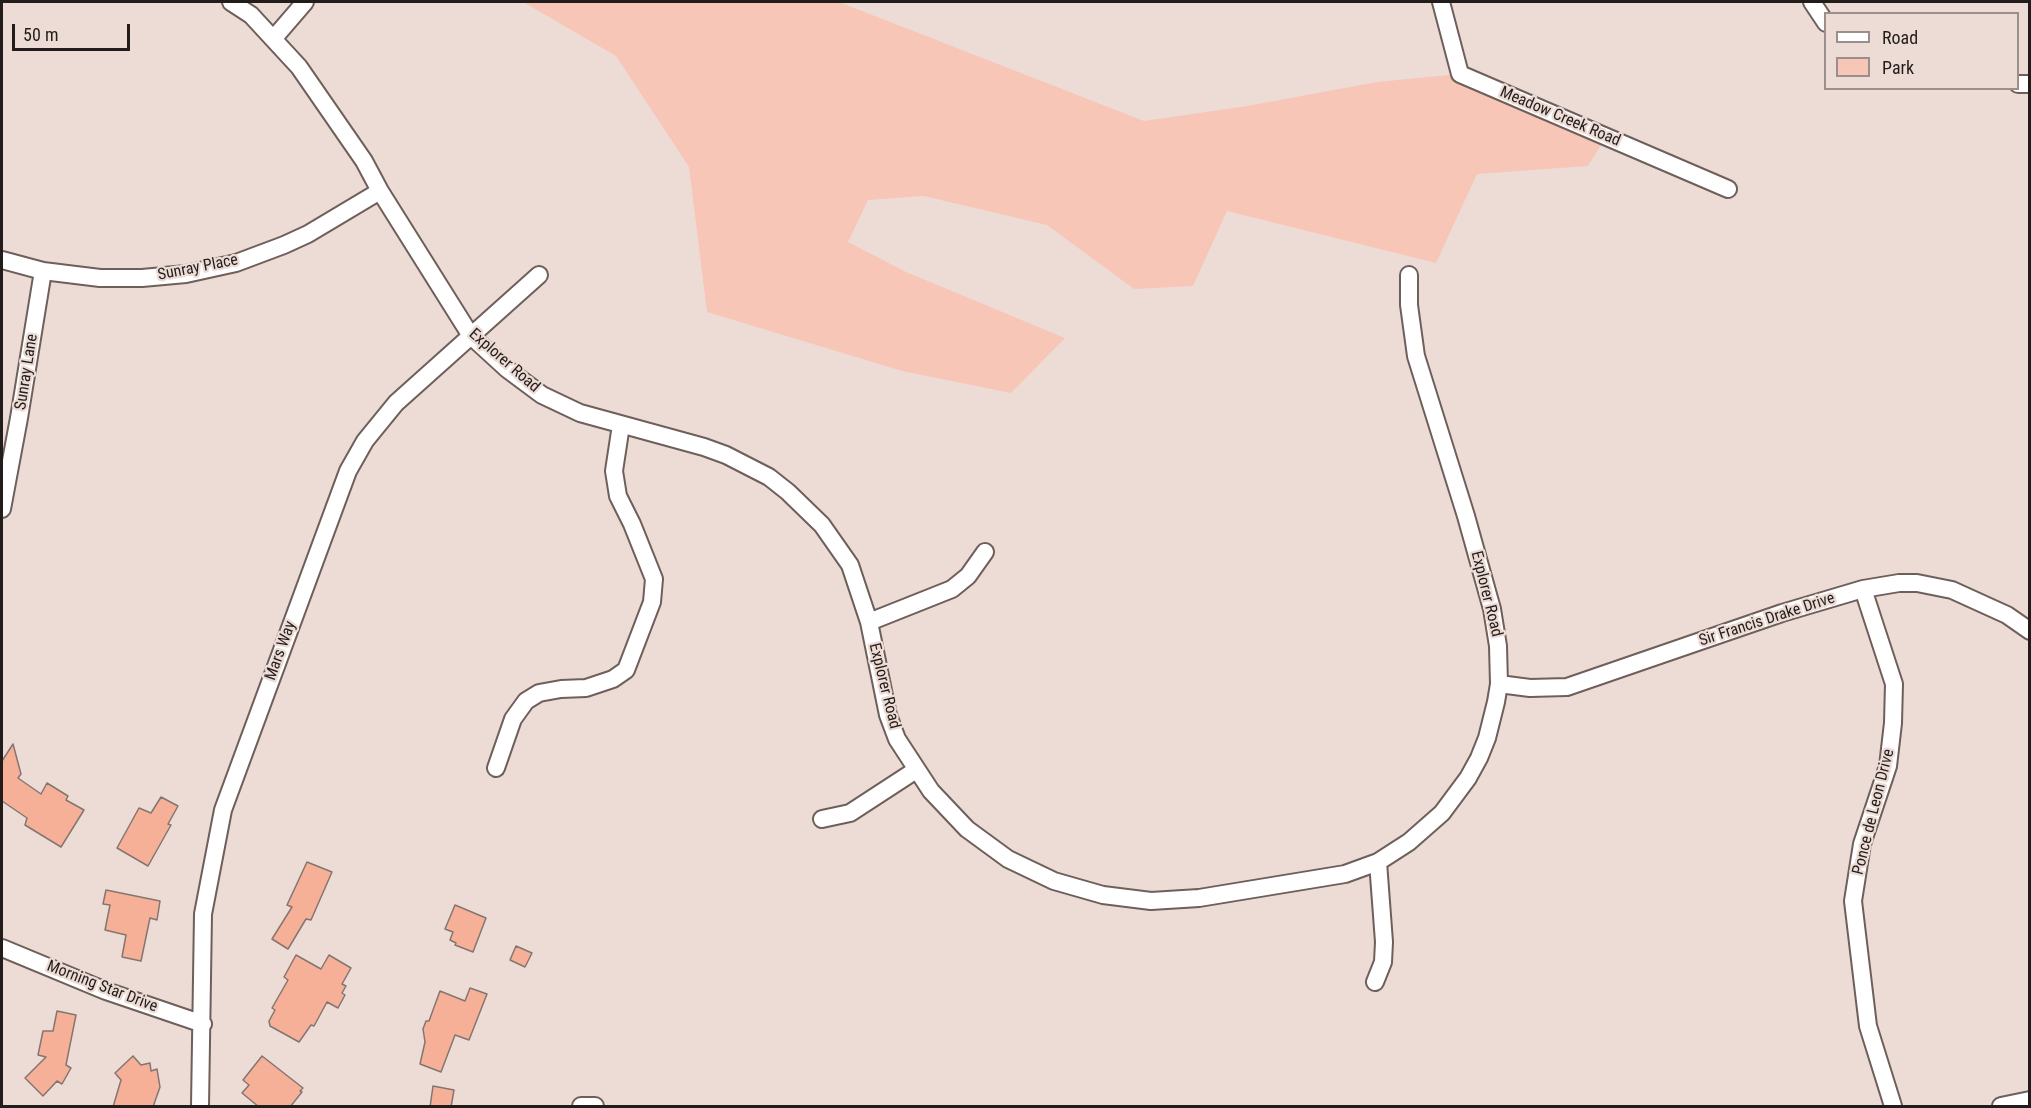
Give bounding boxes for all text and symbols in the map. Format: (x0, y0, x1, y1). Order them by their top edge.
scale bar (15, 12, 134, 50)
legend (1824, 12, 2019, 90)
text: 50 m (23, 24, 58, 45)
text: Road (1882, 27, 1918, 48)
text: Park (1882, 57, 1914, 78)
street label: Meadow Creek Road (1497, 83, 1623, 151)
street label: Sunray Place (156, 251, 240, 285)
street label: Explorer Road (465, 325, 543, 397)
street label: Sunray Lane (12, 333, 42, 411)
street label: Explorer Road (1466, 549, 1506, 639)
street label: Sir Francis Drake Drive (1697, 589, 1837, 651)
street label: Mars Way (261, 619, 301, 683)
street label: Explorer Road (864, 641, 904, 731)
street label: Ponce de Leon Drive (1849, 747, 1899, 877)
street label: Morning Star Drive (44, 957, 160, 1017)

